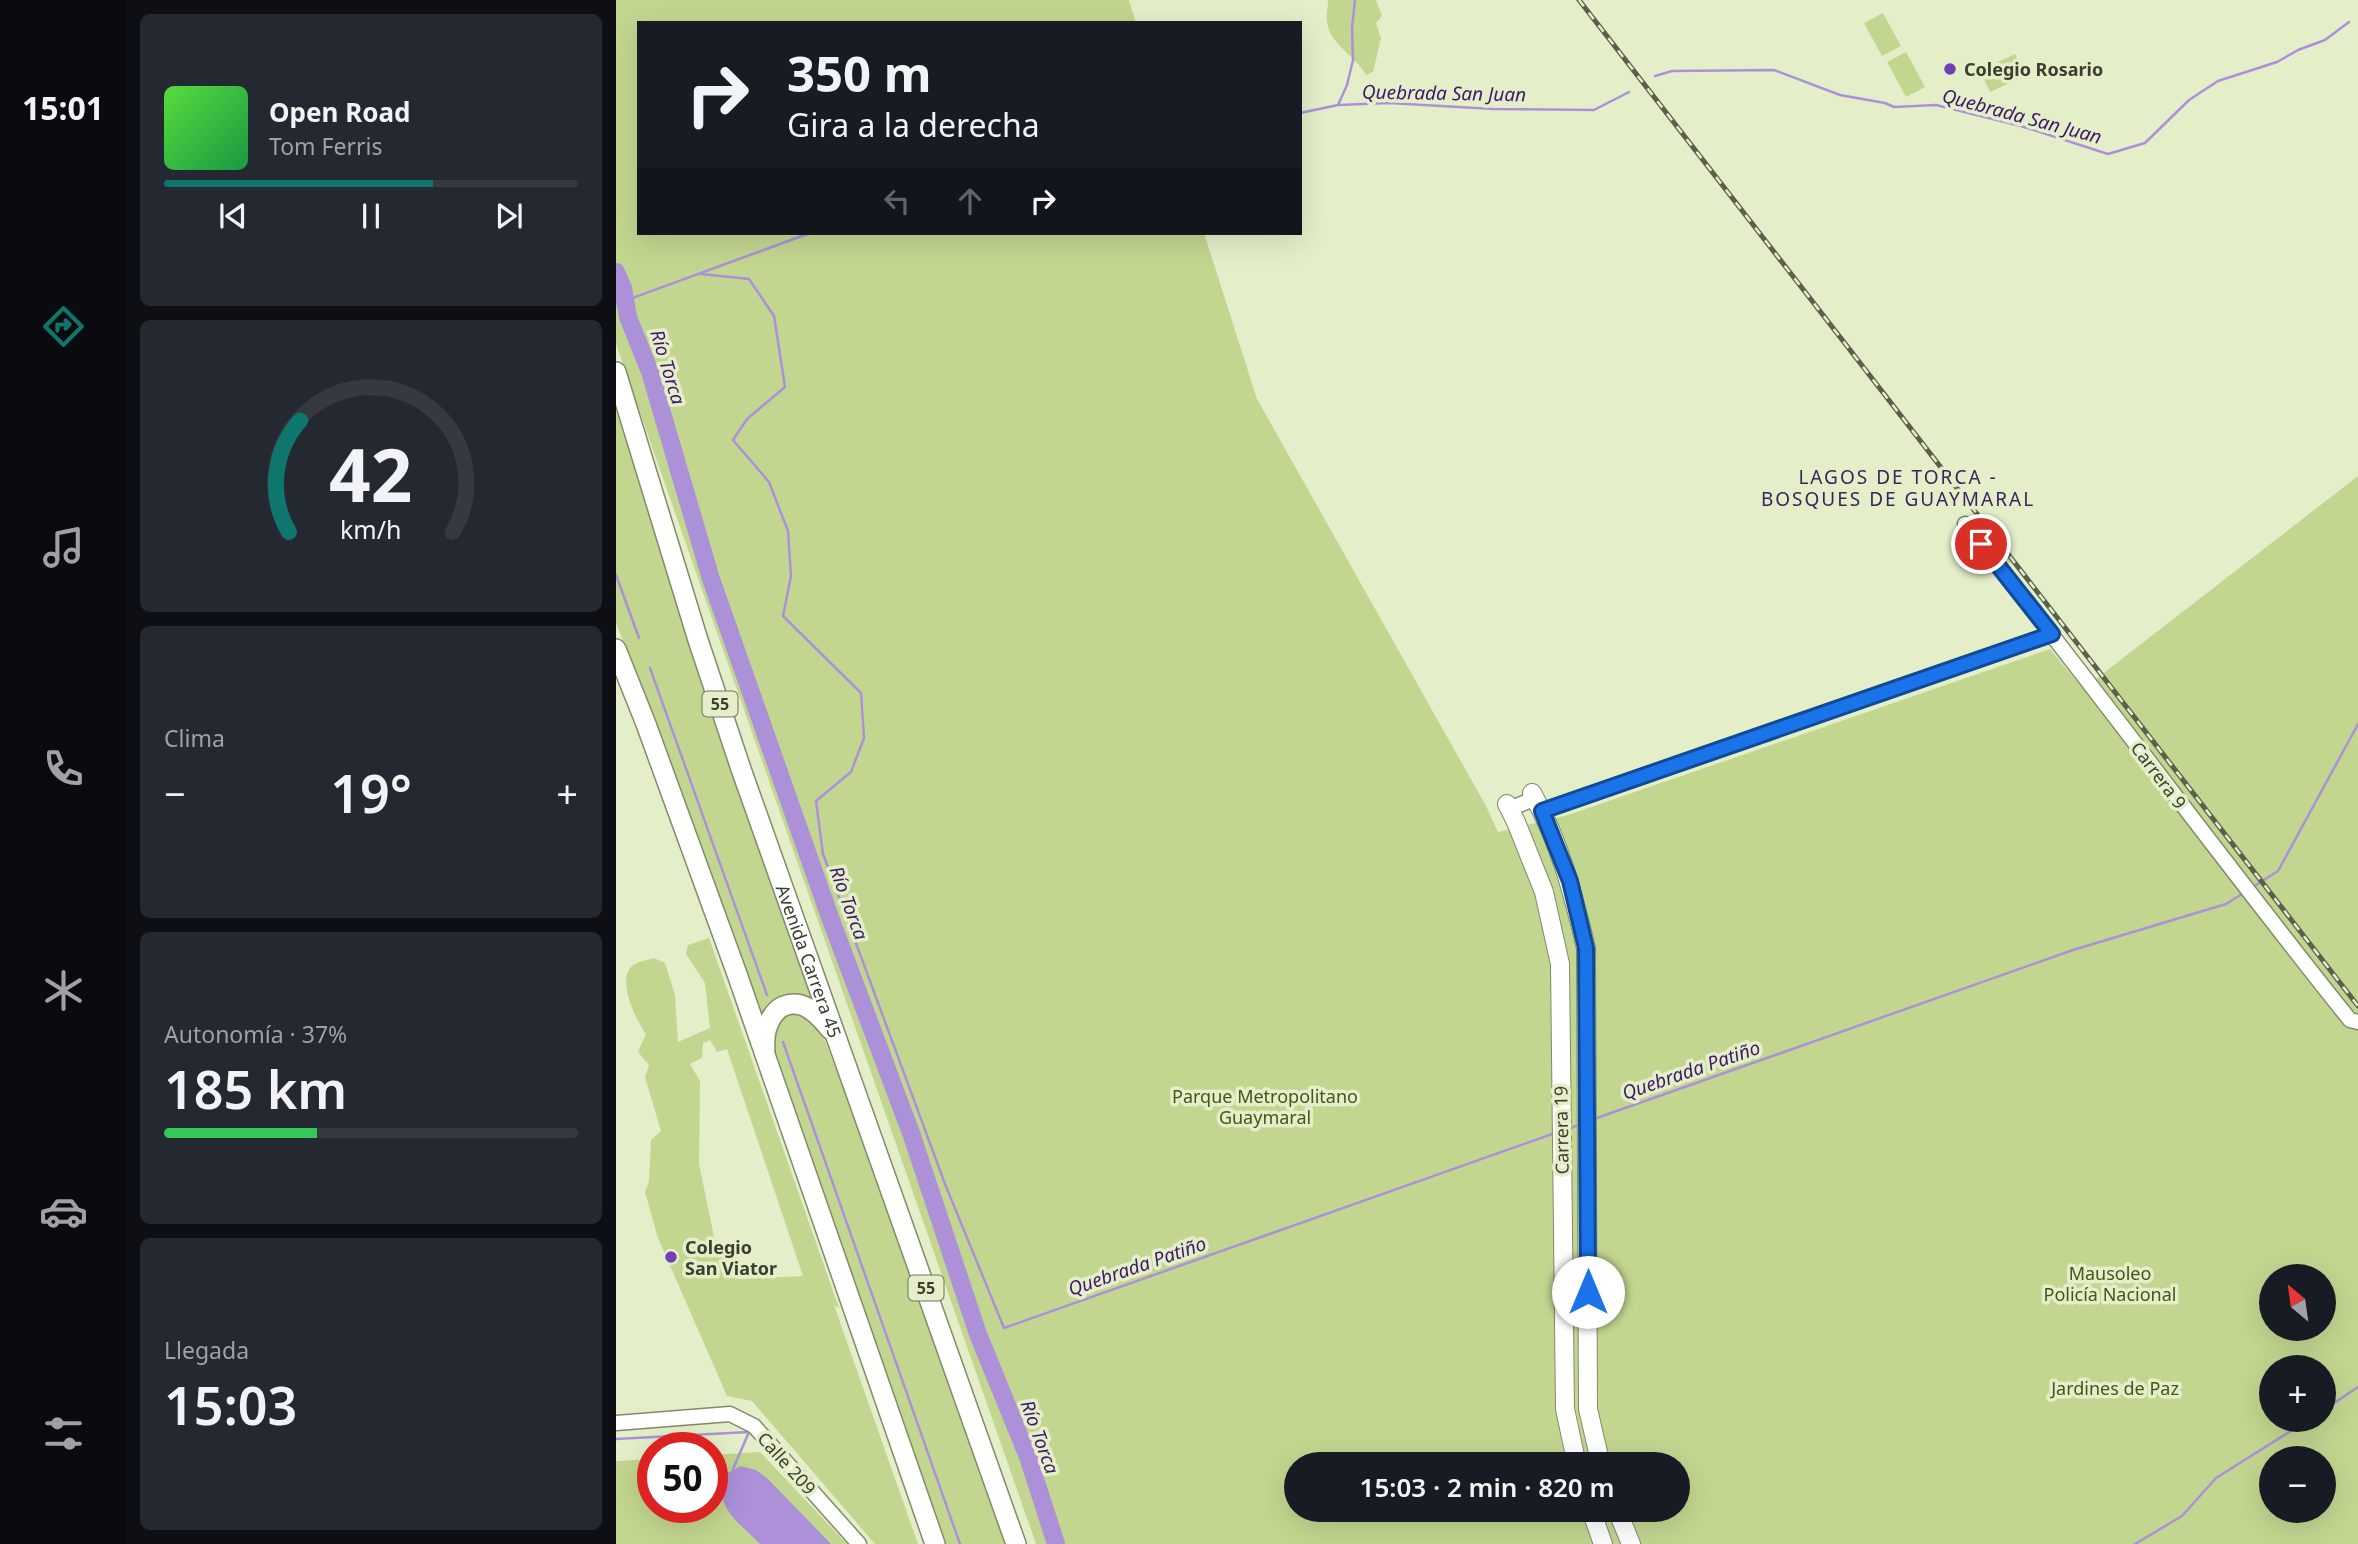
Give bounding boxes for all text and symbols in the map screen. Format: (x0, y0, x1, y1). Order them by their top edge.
text: 350 m (787, 40, 932, 106)
icon: right (672, 49, 763, 140)
place label: Colegio Rosario (1964, 57, 2103, 81)
marker: Colegio Rosario (1942, 61, 1958, 77)
water label: Quebrada San Juan (1362, 79, 1526, 107)
water label: Quebrada San Juan (1939, 82, 2105, 150)
text: 15:01 (22, 86, 104, 129)
text: Open Road (269, 94, 411, 130)
text: Gira a la derecha (787, 103, 1040, 146)
text: Tom Ferris (269, 130, 382, 162)
icon: left (878, 182, 916, 220)
icon: ahead (951, 182, 989, 220)
icon: right (1024, 182, 1062, 220)
icon: previous (214, 197, 252, 235)
icon: pause (352, 197, 390, 235)
icon: next (490, 197, 528, 235)
icon: directions (39, 302, 88, 351)
water label: Río Torca (644, 326, 692, 408)
text: 42 (329, 424, 413, 523)
district label: LAGOS DE TORCA - BOSQUES DE GUAYMARAL (1761, 464, 2035, 512)
text: km/h (340, 512, 402, 546)
pin (1951, 514, 2011, 574)
icon: music (39, 523, 88, 572)
icon: arrive (1962, 525, 2000, 563)
road number: 55 (702, 692, 738, 716)
text: Clima (164, 722, 225, 754)
street label: Carrera 9 (2126, 737, 2192, 813)
icon: phone (39, 744, 88, 793)
text: 19° (330, 757, 412, 828)
text: − (164, 767, 186, 819)
text: + (556, 767, 578, 819)
water label: Río Torca (824, 862, 874, 944)
street label: Avenida Carrera 45 (771, 881, 847, 1041)
icon: climate (39, 966, 88, 1015)
text: Autonomía · 37% (164, 1018, 347, 1050)
water label: Quebrada Patiño (1619, 1034, 1763, 1106)
text: 185 km (164, 1053, 347, 1124)
park label: Parque Metropolitano Guaymaral (1172, 1084, 1358, 1129)
street label: Carrera 19 (1548, 1086, 1574, 1174)
icon: car (39, 1187, 88, 1236)
water label: Quebrada Patiño (1065, 1230, 1209, 1302)
place label: Colegio San Viator (685, 1235, 777, 1280)
marker: Colegio San Viator (663, 1249, 679, 1265)
position arrow (1551, 1255, 1625, 1329)
park label: Mausoleo Policía Nacional (2044, 1261, 2176, 1306)
north arrow (2259, 1264, 2336, 1340)
map controls (2259, 1264, 2336, 1523)
road number: 55 (908, 1276, 944, 1300)
text: Llegada (164, 1334, 249, 1366)
button: + (2259, 1355, 2336, 1432)
text: 15:03 (164, 1369, 297, 1440)
park label: Jardines de Paz (2049, 1376, 2179, 1400)
water label: Río Torca (1015, 1396, 1065, 1478)
icon: filters (39, 1409, 88, 1458)
street label: Calle 209 (752, 1427, 822, 1499)
speed limit sign: 50 (637, 1432, 728, 1523)
button: − (2259, 1446, 2336, 1523)
text: 15:03 · 2 min · 820 m (1360, 1469, 1614, 1505)

